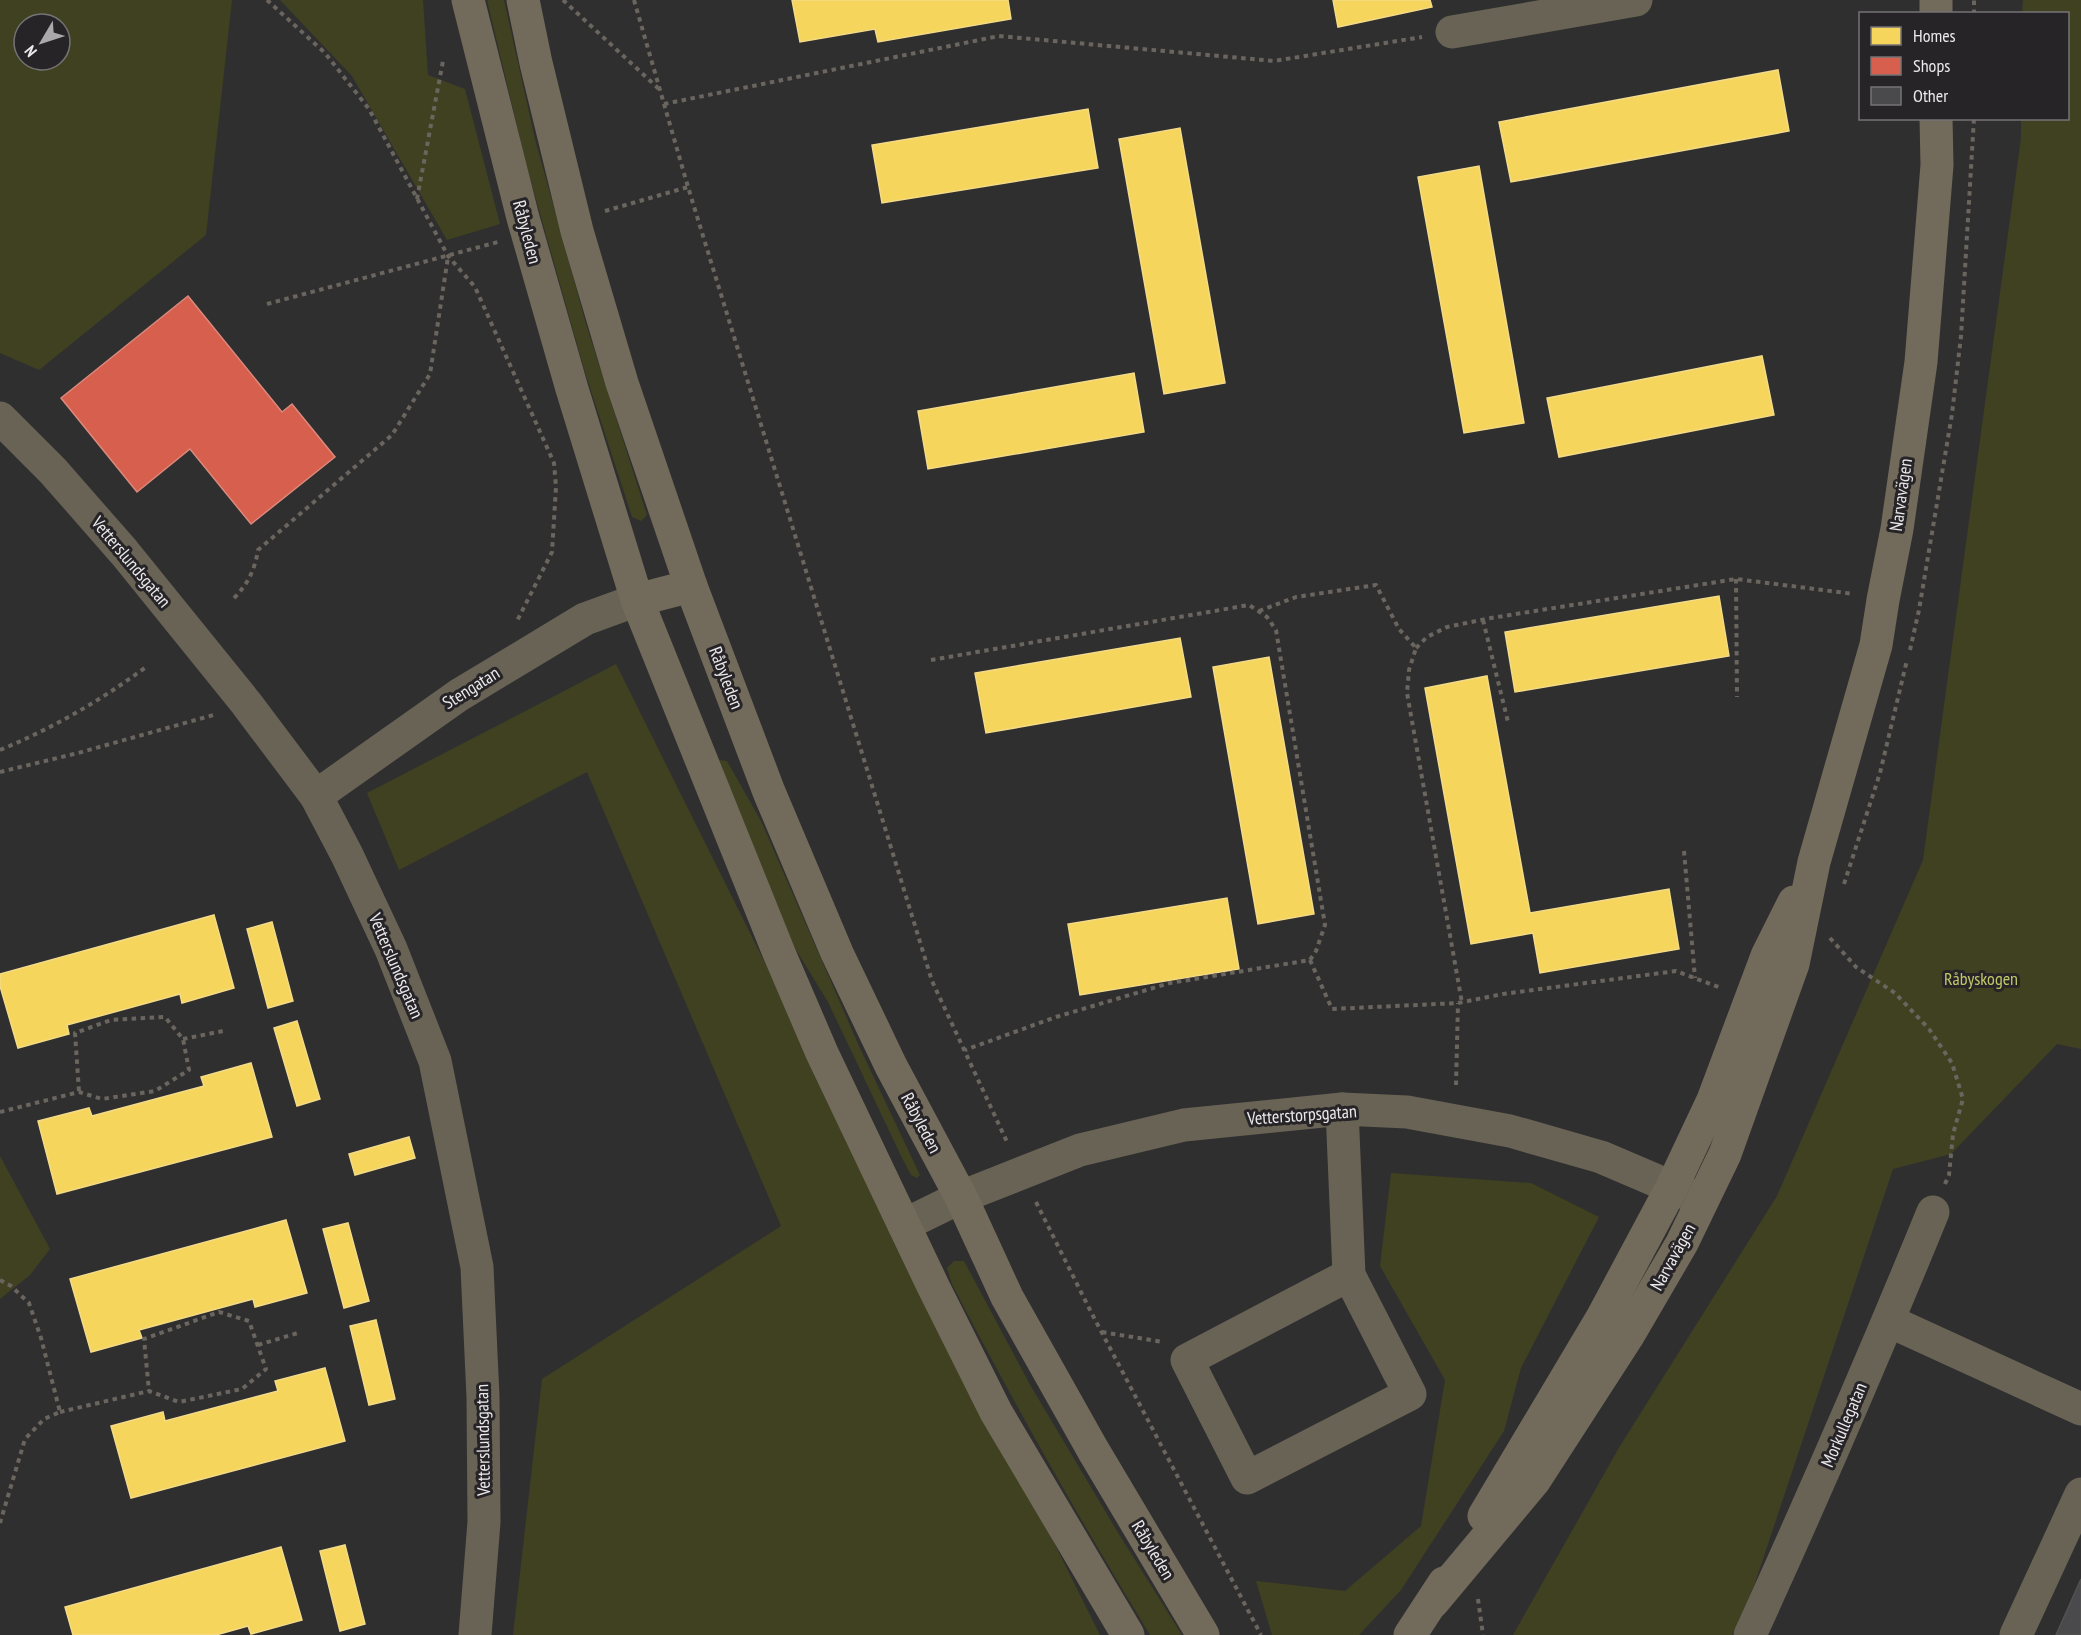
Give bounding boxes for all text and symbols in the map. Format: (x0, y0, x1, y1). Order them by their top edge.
north arrow (12, 12, 72, 72)
legend (1859, 12, 2069, 120)
text: Homes (1913, 24, 1956, 47)
text: N (20, 42, 41, 61)
text: Shops (1913, 54, 1950, 77)
text: Other (1913, 84, 1948, 107)
street label: Råbyleden (508, 198, 547, 266)
street label: Narvavägen (1884, 457, 1917, 533)
street label: Vetterslundsgatan (86, 511, 176, 612)
street label: Råbyleden (704, 643, 749, 712)
street label: Stengatan (438, 661, 503, 714)
street label: Vetterslundsgatan (364, 909, 429, 1022)
park label: Råbyskogen (1944, 967, 2018, 990)
street label: Råbyleden (896, 1089, 947, 1157)
street label: Vetterstorpsgatan (1246, 1099, 1357, 1130)
street label: Narvavägen (1645, 1219, 1700, 1294)
street label: Morkullegatan (1815, 1379, 1872, 1471)
street label: Vetterslundsgatan (470, 1384, 495, 1497)
street label: Råbyleden (1127, 1516, 1180, 1584)

